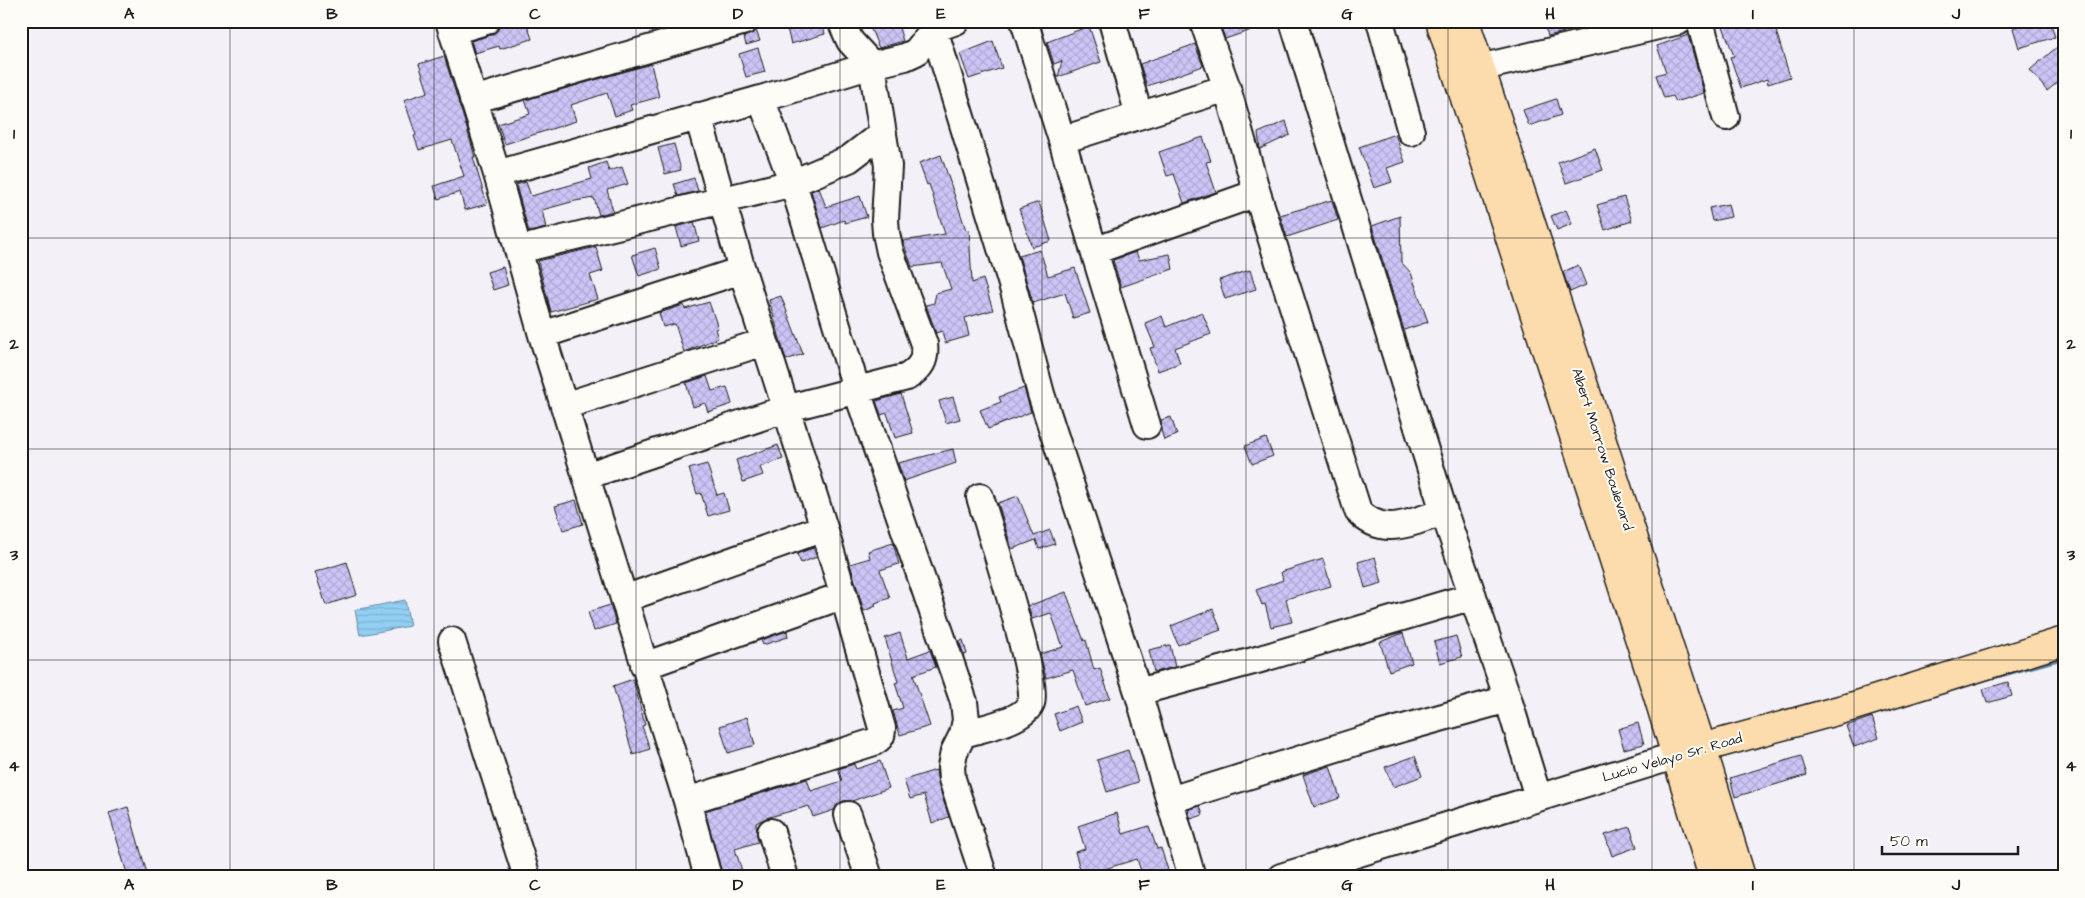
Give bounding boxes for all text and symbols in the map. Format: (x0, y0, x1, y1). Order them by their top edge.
text: A (124, 3, 135, 25)
text: B (326, 3, 338, 25)
text: C (529, 3, 541, 25)
text: D (733, 3, 744, 25)
text: E (936, 3, 946, 25)
text: F (1138, 3, 1150, 25)
text: G (1341, 3, 1353, 25)
text: H (1545, 3, 1555, 25)
text: I (1752, 3, 1754, 25)
text: J (1951, 3, 1961, 25)
text: 1 (13, 123, 16, 145)
text: 1 (2070, 123, 2073, 145)
text: 2 (8, 333, 19, 355)
text: 2 (2065, 333, 2076, 355)
street label: Albert Morrow Boulevard (1566, 366, 1638, 533)
text: 3 (9, 544, 19, 566)
text: 3 (2066, 544, 2076, 566)
street label: Lucio Velayo Sr. Road (1600, 728, 1745, 787)
text: 4 (9, 755, 20, 777)
text: 4 (2066, 755, 2077, 777)
scale bar (1882, 823, 2019, 855)
text: 50 m (1890, 831, 1928, 852)
text: A (124, 874, 135, 896)
text: B (326, 874, 338, 896)
text: C (529, 874, 541, 896)
text: D (733, 874, 744, 896)
text: E (936, 874, 946, 896)
text: F (1138, 874, 1150, 896)
text: G (1341, 874, 1353, 896)
text: H (1545, 874, 1555, 896)
text: I (1752, 874, 1754, 896)
text: J (1951, 874, 1961, 896)

